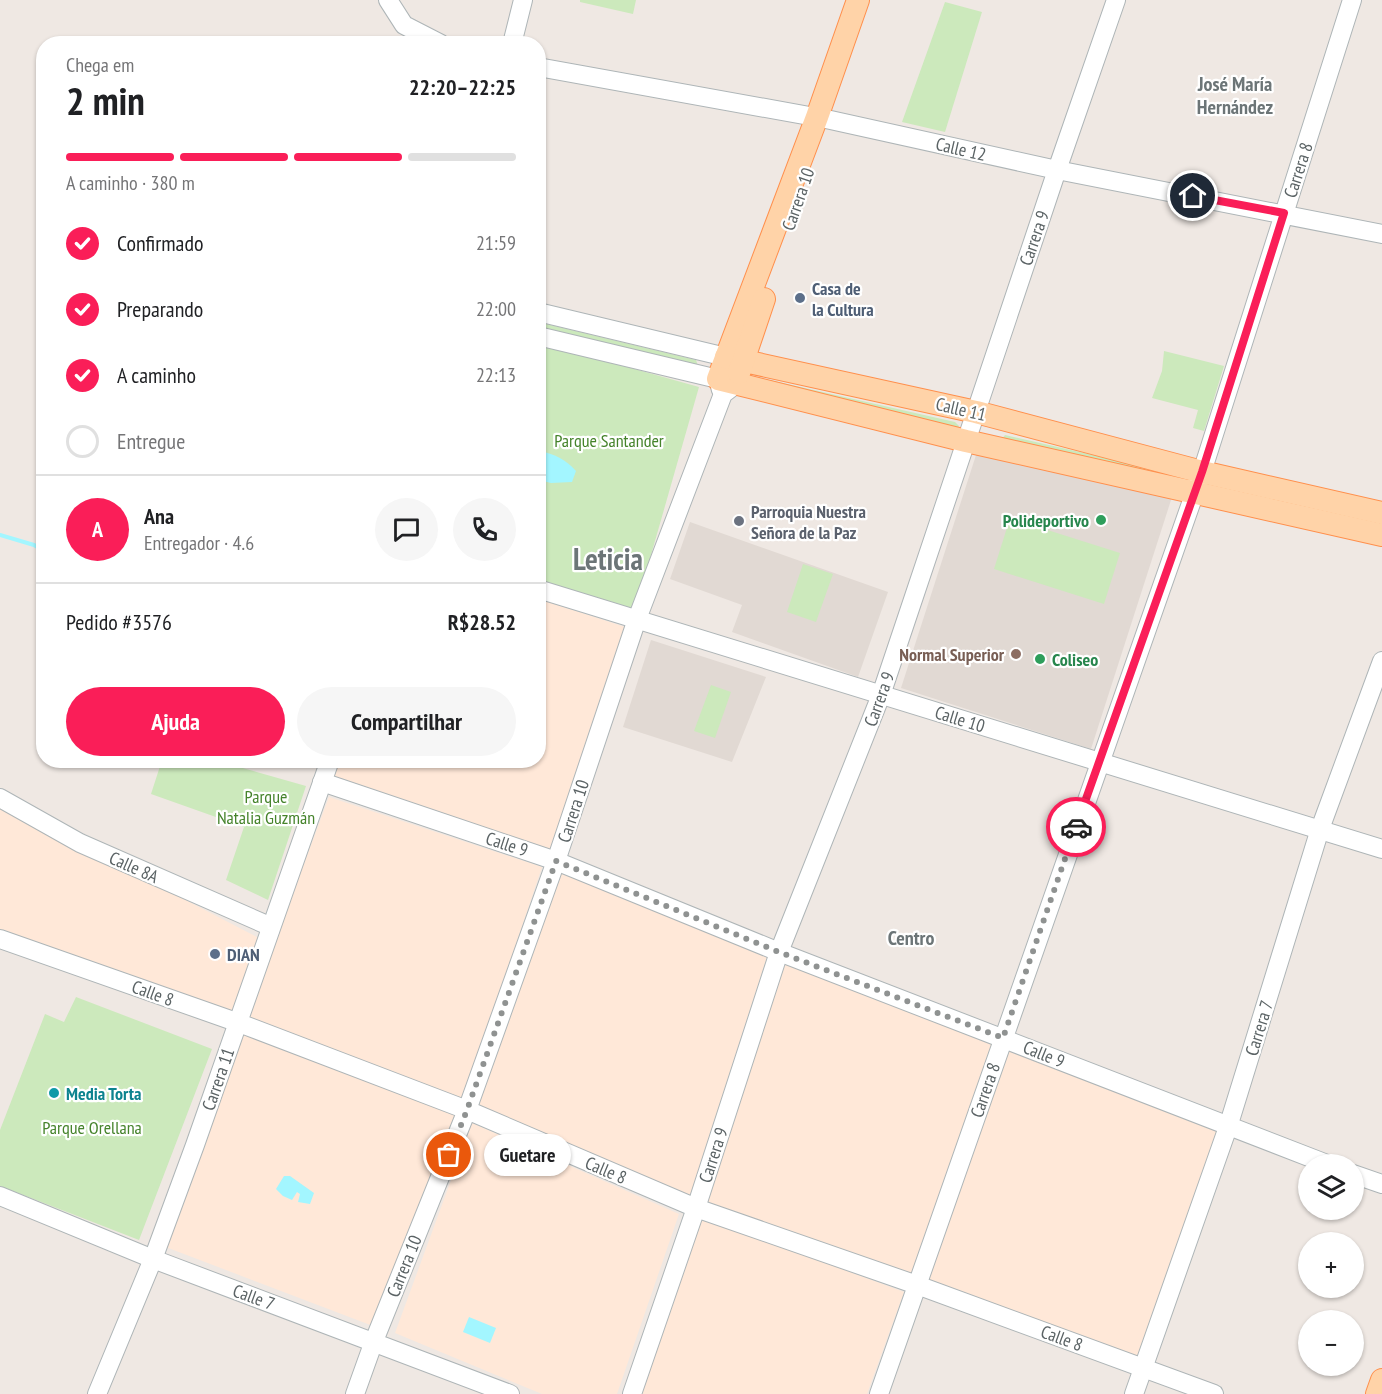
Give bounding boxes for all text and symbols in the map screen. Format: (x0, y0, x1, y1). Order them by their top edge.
text: Chega em (66, 52, 134, 78)
district label: José María Hernández (1197, 71, 1274, 120)
text: 22:20–22:25 (409, 73, 516, 101)
text: 2 min (66, 75, 145, 126)
street label: Calle 12 (934, 132, 988, 166)
street label: Carrera 8 (1278, 140, 1318, 200)
street label: Carrera 10 (777, 165, 819, 233)
text: A caminho · 380 m (66, 170, 195, 196)
pin (1167, 170, 1218, 221)
icon: home (1176, 179, 1209, 212)
street label: Carrera 9 (1014, 208, 1054, 268)
icon: check (66, 227, 99, 260)
text: Confirmado (117, 229, 203, 257)
text: 21:59 (476, 230, 516, 256)
place label: Casa de la Cultura (812, 277, 874, 321)
marker: Casa de la Cultura (793, 291, 807, 305)
icon: check (66, 293, 99, 326)
text: Preparando (117, 295, 203, 323)
text: 22:00 (476, 296, 516, 322)
icon: check (66, 359, 99, 392)
text: A caminho (117, 361, 196, 389)
text: 22:13 (476, 362, 516, 388)
street label: Calle 11 (934, 392, 988, 426)
text: Entregue (117, 427, 185, 455)
park label: Parque Santander (554, 429, 664, 452)
button: chat (375, 498, 438, 561)
button: phone (453, 498, 516, 561)
place label: Parroquia Nuestra Señora de la Paz (751, 500, 866, 544)
text: Ana (144, 502, 174, 530)
place label: Polideportivo (1003, 509, 1089, 532)
marker: Polideportivo (1094, 513, 1108, 527)
marker: Parroquia Nuestra Señora de la Paz (732, 514, 746, 528)
text: A (92, 515, 103, 543)
text: Entregador · 4.6 (144, 530, 254, 556)
district label: Leticia (573, 539, 643, 578)
text: Pedido #3576 (66, 608, 172, 636)
text: R$28.52 (448, 608, 516, 636)
place label: Normal Superior (899, 643, 1005, 666)
marker: Normal Superior (1009, 647, 1023, 661)
place label: Coliseo (1052, 648, 1098, 671)
marker: Coliseo (1033, 652, 1047, 666)
street label: Carrera 9 (859, 668, 899, 730)
button: Ajuda (66, 687, 285, 756)
button: Compartilhar (297, 687, 516, 756)
street label: Calle 10 (932, 701, 988, 737)
street label: Carrera 10 (552, 777, 594, 845)
park label: Parque Natalia Guzmán (217, 785, 315, 829)
courier (1046, 797, 1106, 857)
icon: car (1060, 811, 1093, 844)
street label: Calle 9 (483, 826, 531, 862)
street label: Calle 8A (106, 846, 163, 888)
district label: Centro (888, 925, 934, 951)
place label: DIAN (227, 943, 260, 966)
marker: DIAN (208, 947, 222, 961)
street label: Calle 8 (129, 975, 177, 1011)
street label: Carrera 7 (1240, 998, 1278, 1058)
street label: Calle 9 (1020, 1035, 1068, 1073)
street label: Carrera 11 (197, 1045, 239, 1113)
street label: Carrera 8 (965, 1060, 1005, 1120)
place label: Media Torta (66, 1082, 141, 1105)
marker: Media Torta (47, 1086, 61, 1100)
park label: Parque Orellana (42, 1116, 142, 1139)
street label: Carrera 9 (693, 1125, 733, 1185)
pin (423, 1129, 474, 1180)
callout: Guetare (485, 1134, 572, 1176)
icon: bag (432, 1138, 465, 1171)
text: Guetare (499, 1142, 556, 1168)
street label: Calle 8 (582, 1151, 630, 1189)
map controls (1298, 1154, 1364, 1376)
button: layers (1298, 1154, 1364, 1220)
street label: Carrera 10 (381, 1232, 427, 1300)
button: + (1298, 1232, 1364, 1298)
street label: Calle 7 (230, 1279, 278, 1315)
button: − (1298, 1310, 1364, 1376)
street label: Calle 8 (1038, 1320, 1086, 1356)

